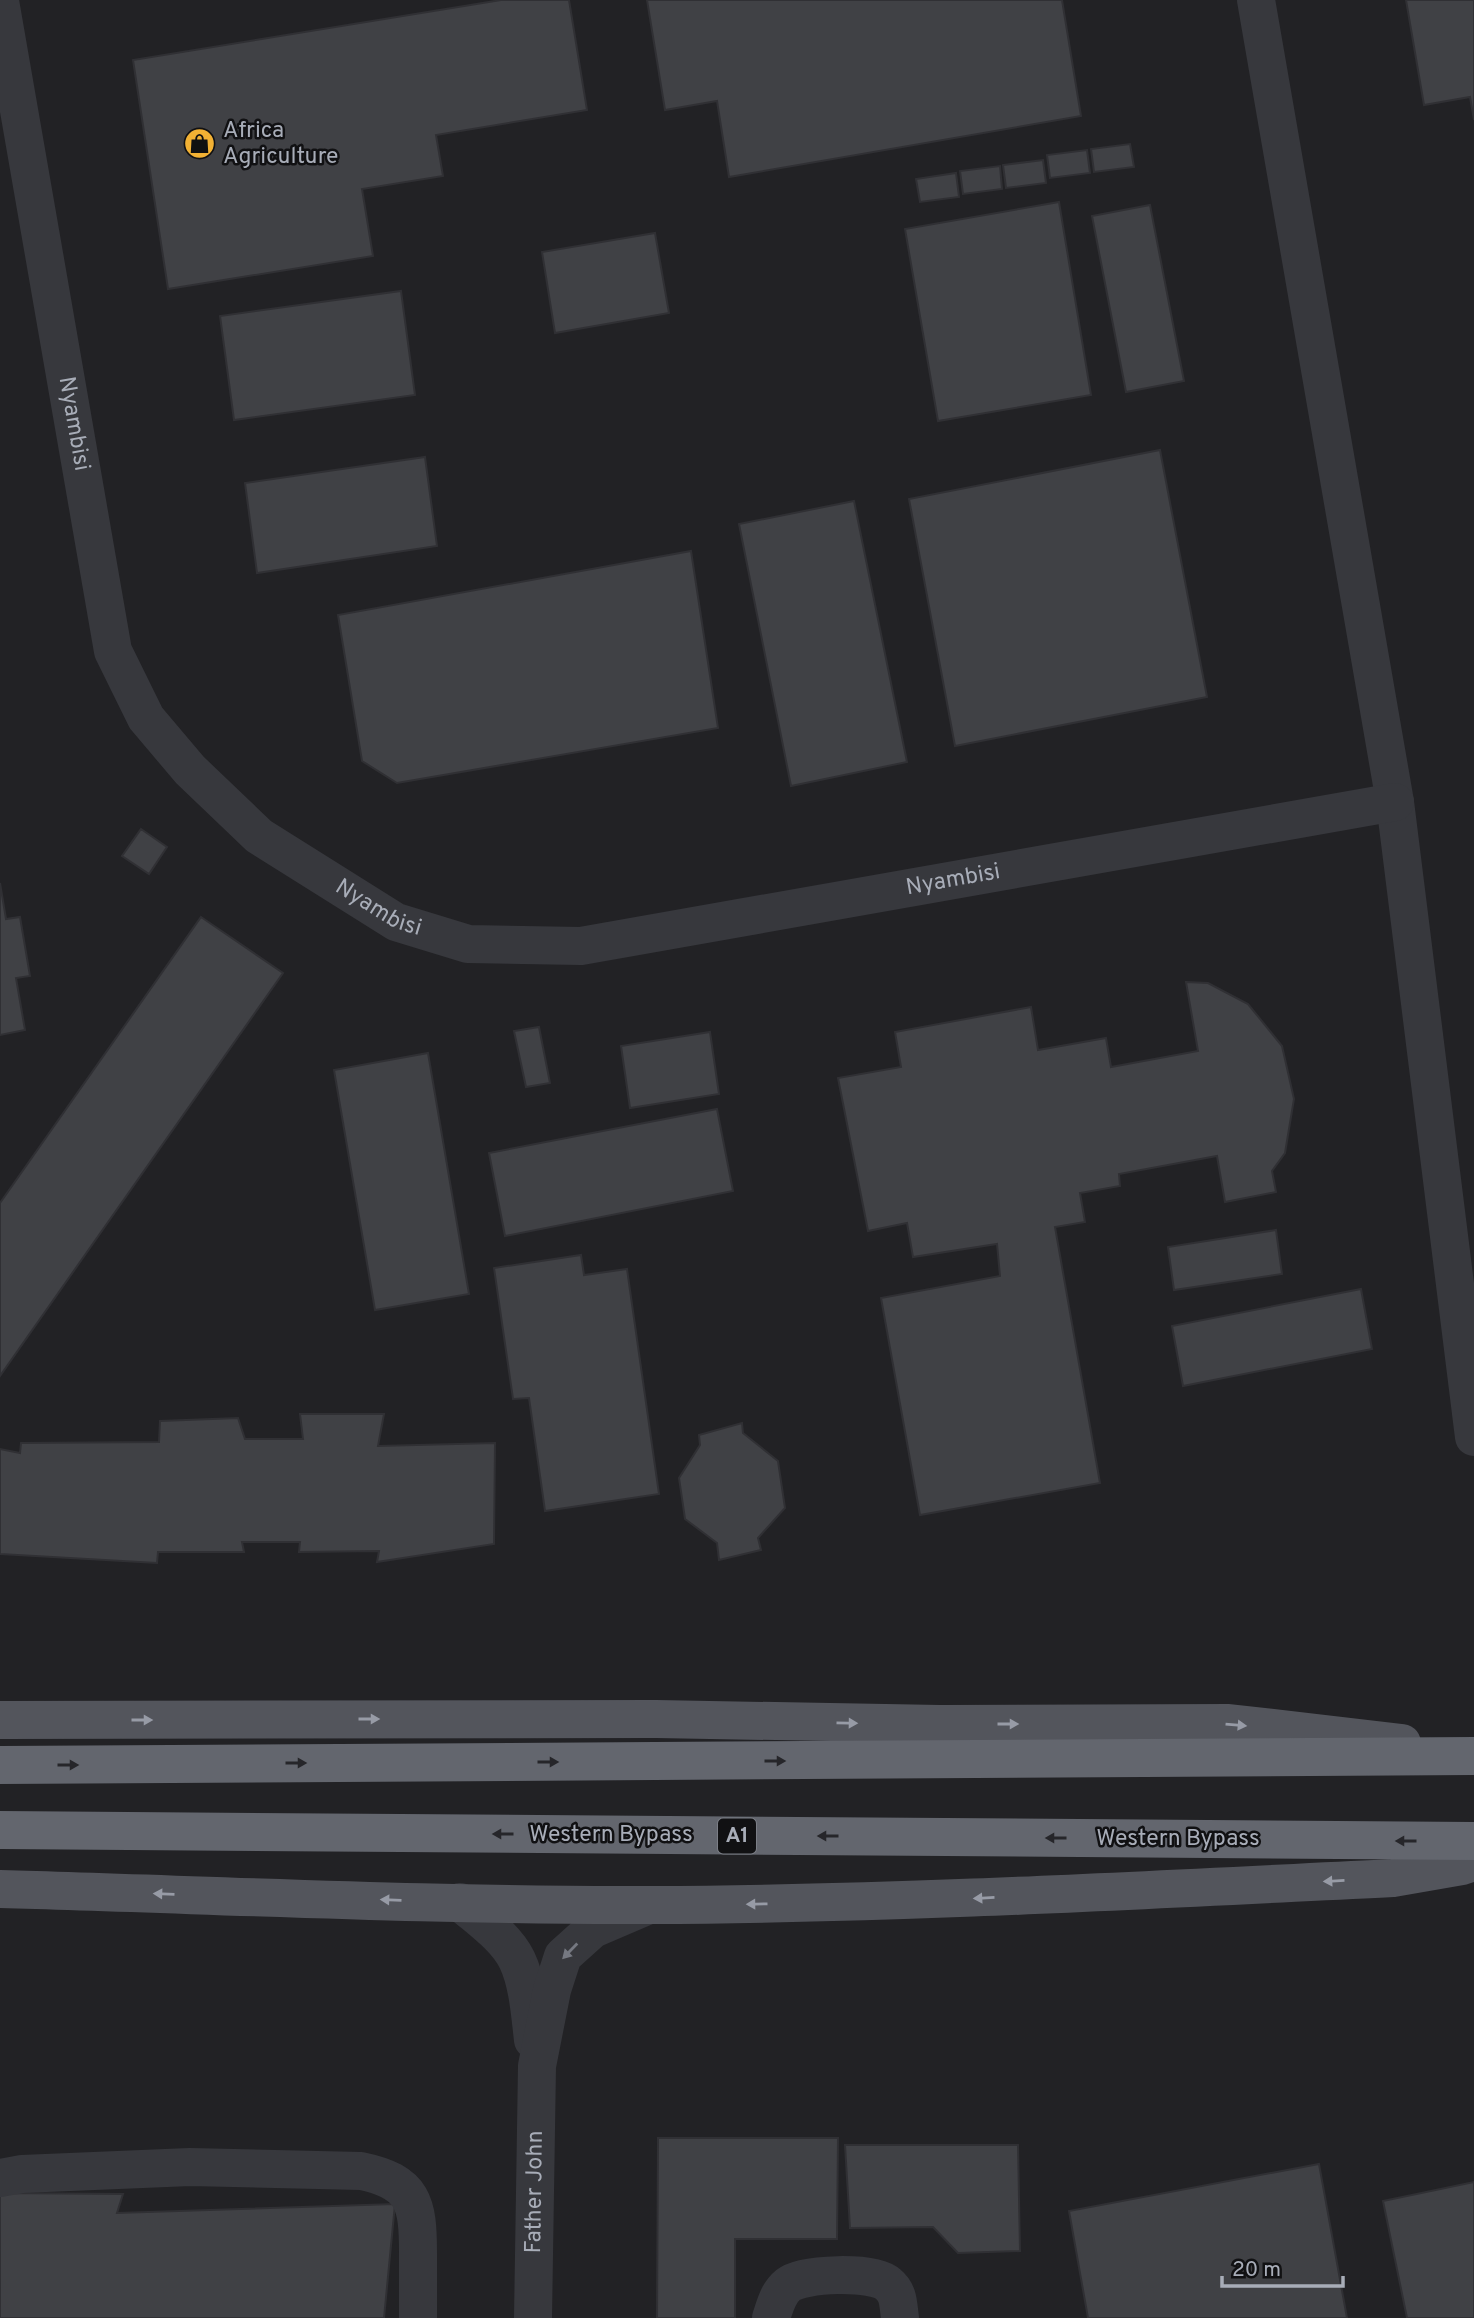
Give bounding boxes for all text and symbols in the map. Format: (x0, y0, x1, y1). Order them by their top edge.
place label: Africa Agriculture (223, 117, 338, 172)
shop icon: Africa Agriculture (183, 127, 217, 161)
street label: Nyambisi (51, 374, 96, 473)
street label: Nyambisi (904, 858, 1003, 903)
street label: Nyambisi (329, 873, 425, 943)
one-way arrow (358, 1713, 380, 1725)
one-way arrow (131, 1714, 153, 1726)
one-way arrow (836, 1717, 858, 1728)
one-way arrow (998, 1718, 1020, 1730)
one-way arrow (1225, 1719, 1247, 1730)
one-way arrow (764, 1755, 786, 1766)
one-way arrow (537, 1756, 559, 1768)
one-way arrow (285, 1757, 307, 1769)
one-way arrow (57, 1759, 79, 1771)
road number: A1 (718, 1818, 756, 1854)
street label: Western Bypass (529, 1821, 693, 1850)
street label: Western Bypass (1096, 1825, 1260, 1854)
one-way arrow (492, 1828, 514, 1840)
one-way arrow (817, 1830, 839, 1842)
one-way arrow (1045, 1832, 1067, 1844)
one-way arrow (1395, 1835, 1417, 1847)
one-way arrow (1323, 1875, 1345, 1886)
one-way arrow (153, 1888, 175, 1899)
one-way arrow (973, 1893, 995, 1904)
one-way arrow (380, 1895, 402, 1906)
one-way arrow (746, 1898, 768, 1909)
one-way arrow (563, 1942, 579, 1959)
street label: Father John (520, 2130, 550, 2254)
scale bar (1222, 2244, 1343, 2288)
text: 20 m (1232, 2257, 1281, 2284)

